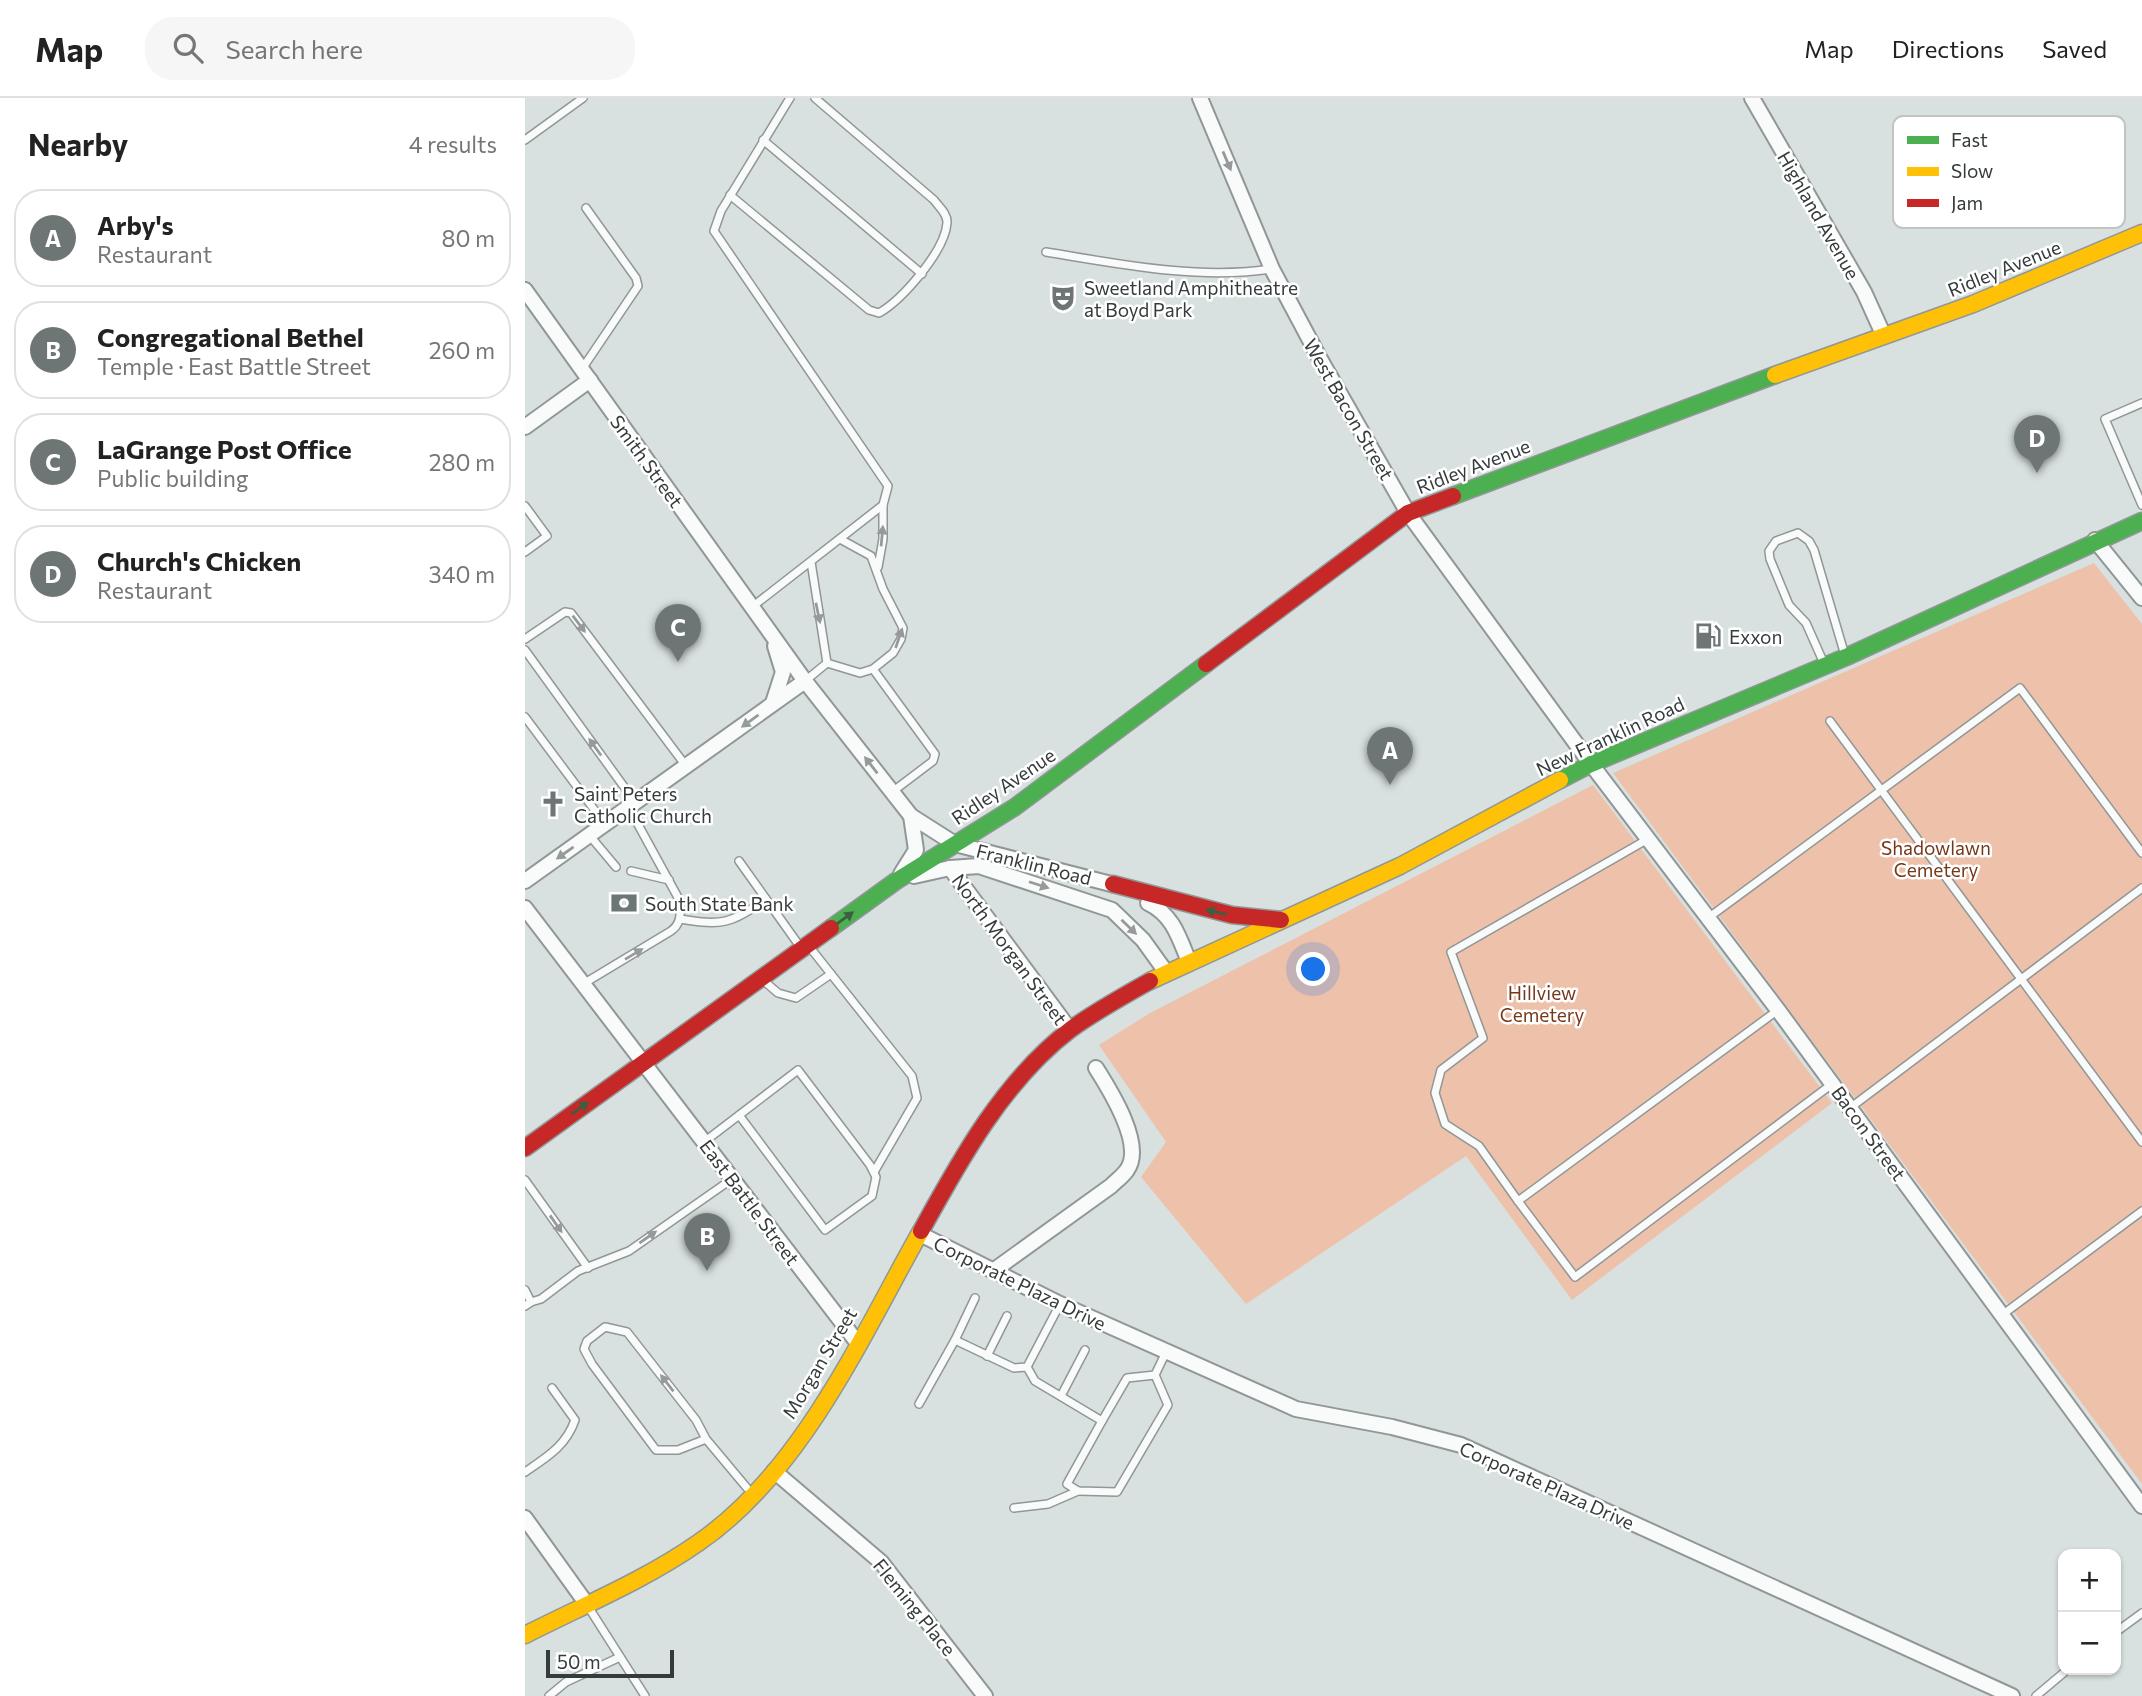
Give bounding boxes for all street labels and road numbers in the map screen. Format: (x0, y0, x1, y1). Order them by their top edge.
street label: Highland Avenue (1773, 147, 1865, 283)
street label: Ridley Avenue (1944, 235, 2064, 301)
street label: West Bacon Street (1299, 334, 1399, 484)
street label: Smith Street (606, 410, 688, 512)
street label: Ridley Avenue (1413, 434, 1533, 498)
street label: New Franklin Road (1532, 692, 1688, 780)
street label: Ridley Avenue (947, 743, 1059, 829)
street label: Franklin Road (974, 839, 1094, 889)
street label: North Morgan Street (948, 869, 1073, 1029)
street label: Bacon Street (1827, 1081, 1911, 1185)
street label: East Battle Street (695, 1135, 805, 1269)
street label: Corporate Plaza Drive (930, 1231, 1110, 1335)
street label: Morgan Street (777, 1303, 861, 1423)
street label: Corporate Plaza Drive (1456, 1436, 1638, 1534)
street label: Fleming Place (869, 1554, 961, 1660)

